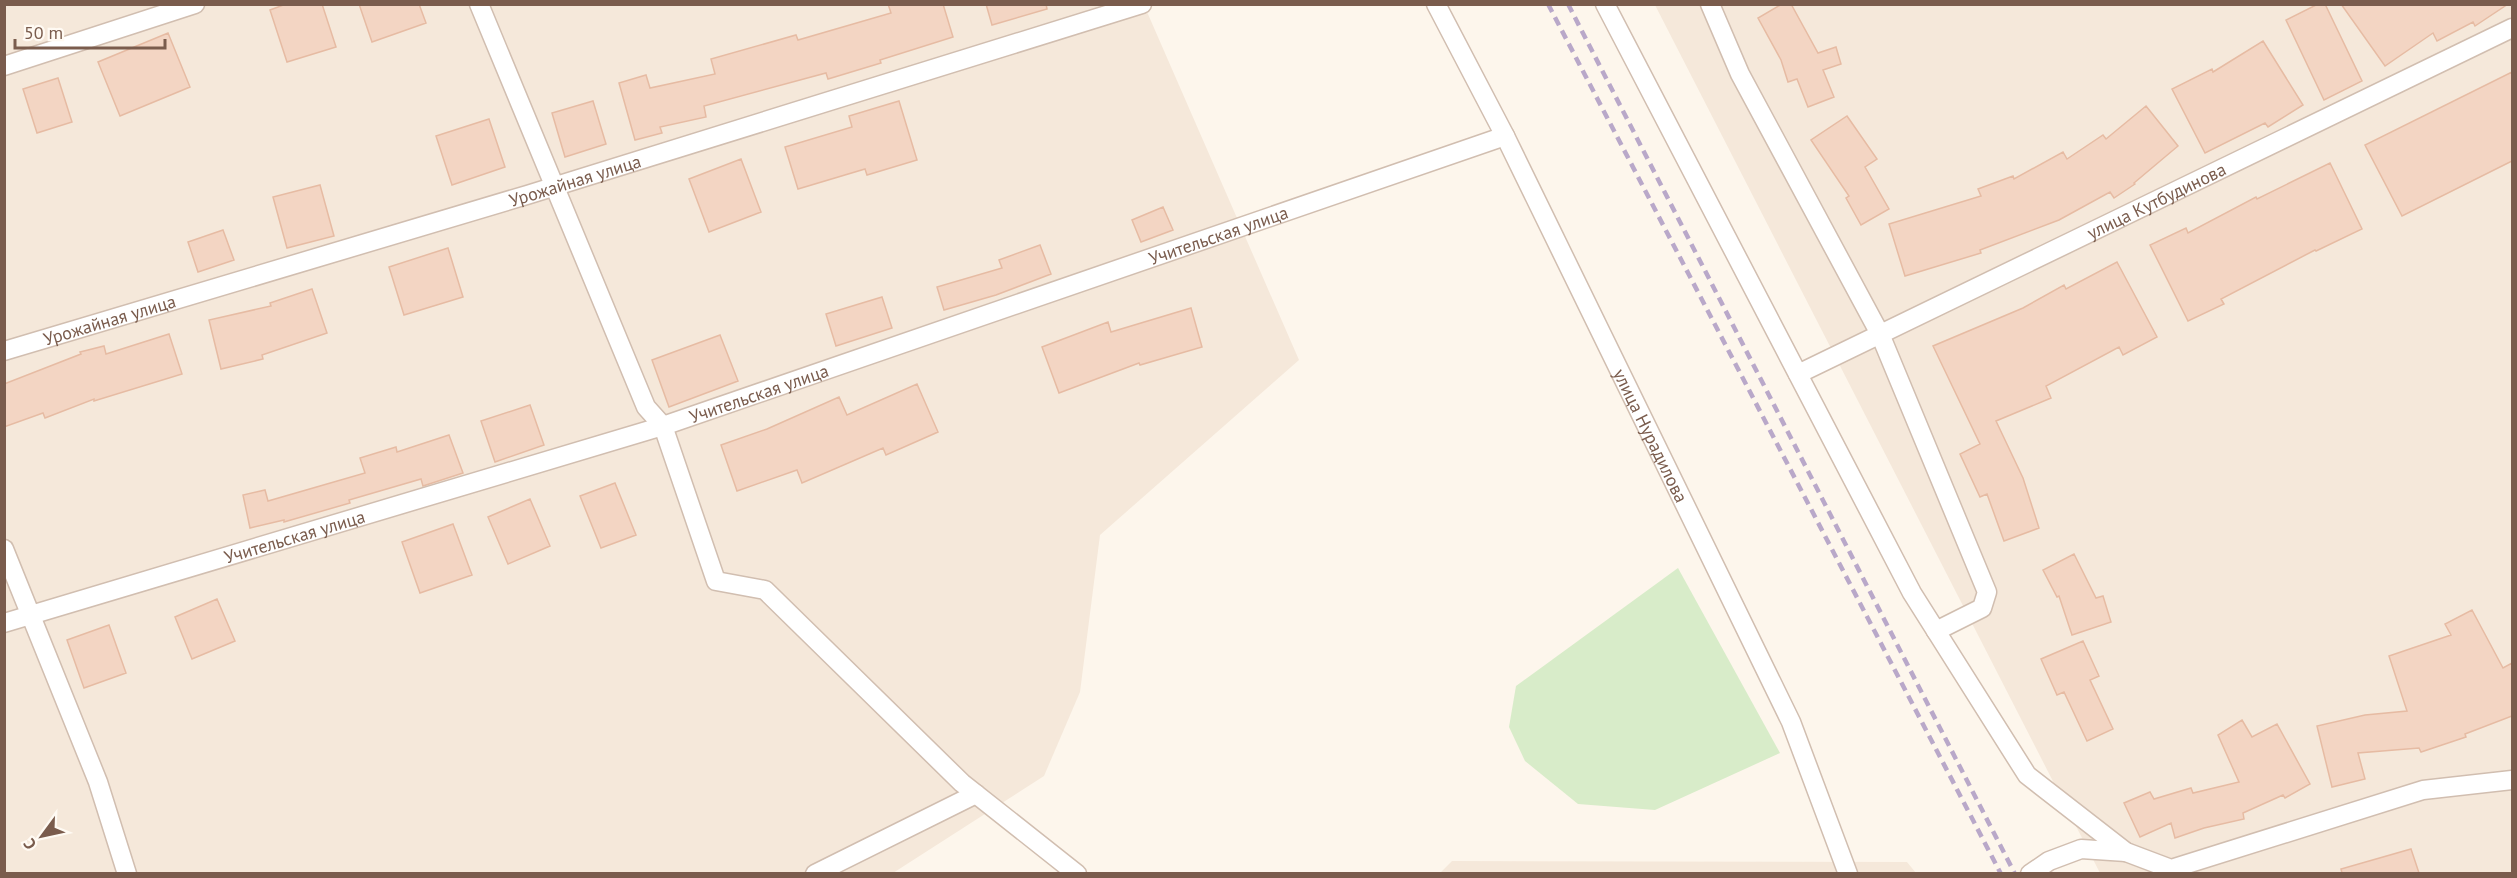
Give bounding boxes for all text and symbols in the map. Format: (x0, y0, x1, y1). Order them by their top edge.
scale bar (15, 12, 165, 50)
text: 50 m (24, 21, 63, 44)
street label: Урожайная улица (506, 149, 644, 211)
street label: улица Кутбудинова (2083, 157, 2229, 244)
street label: Учительская улица (1145, 200, 1291, 269)
street label: Урожайная улица (41, 289, 178, 350)
street label: Учительская улица (686, 358, 831, 428)
street label: улица Нурадилова (1609, 365, 1693, 506)
street label: Учительская улица (221, 504, 368, 568)
north arrow (12, 806, 72, 866)
text: С (19, 835, 40, 853)

